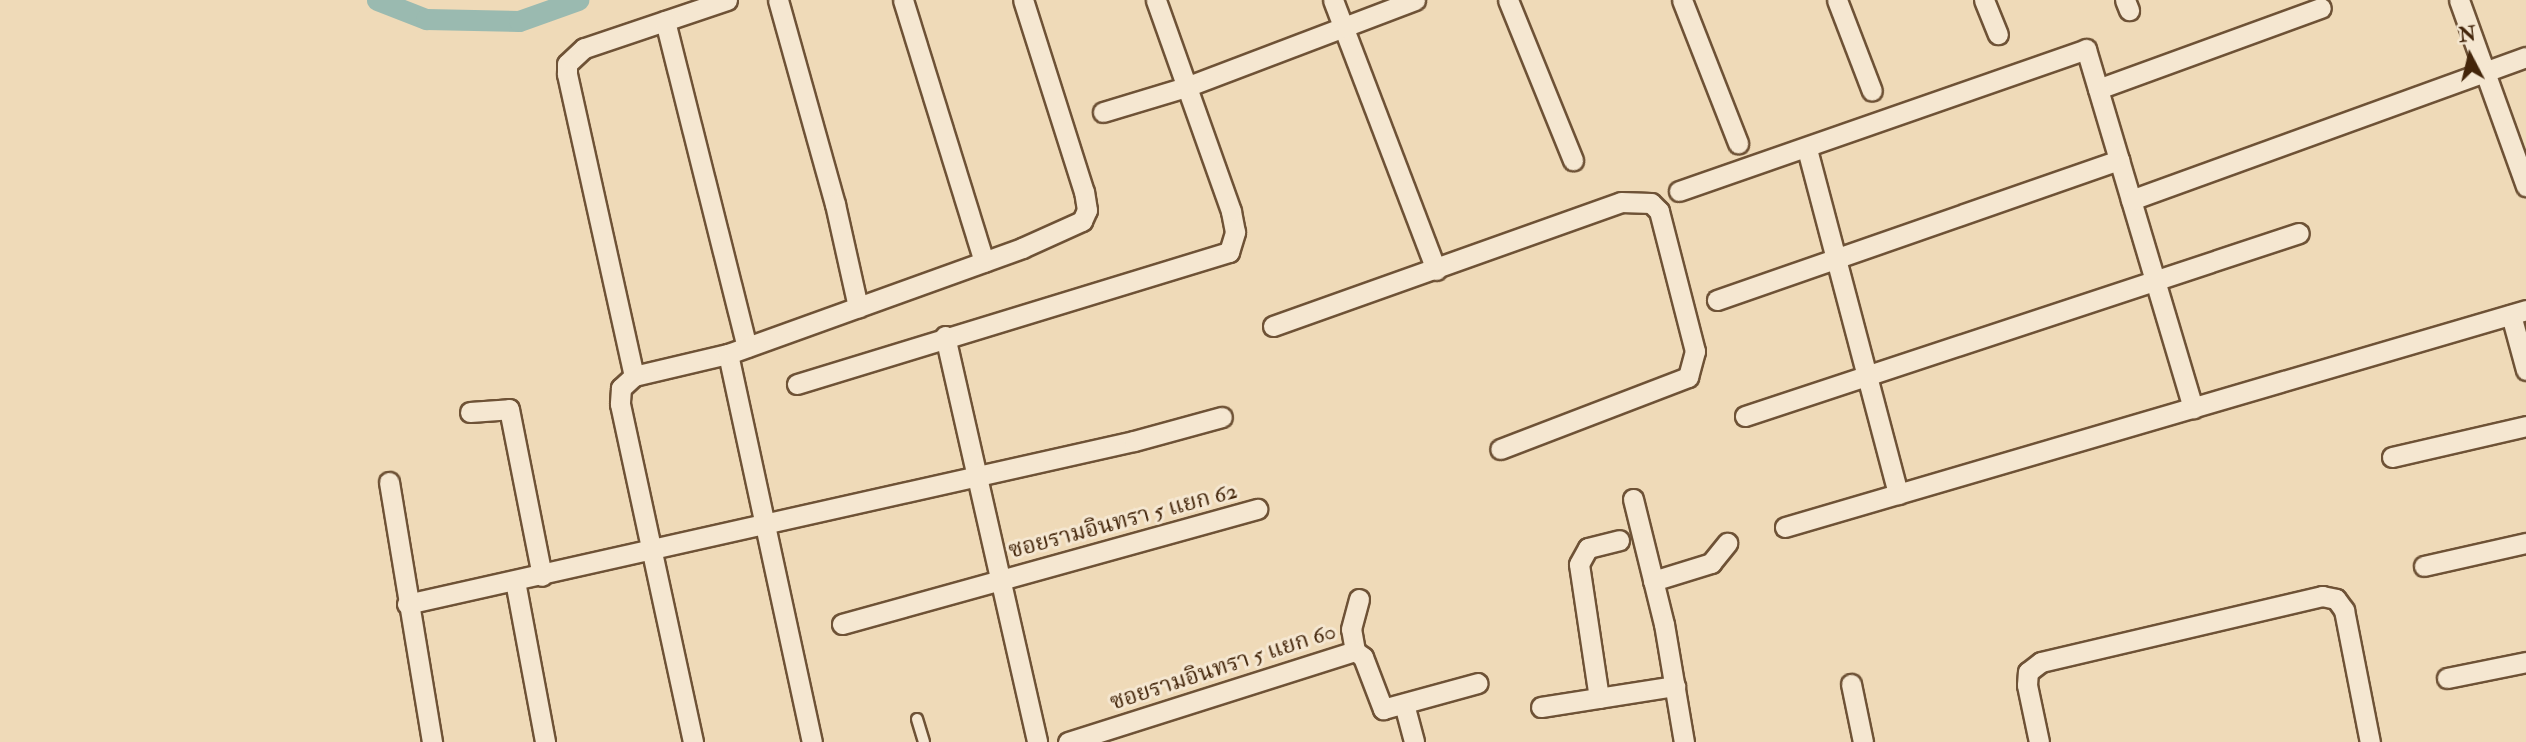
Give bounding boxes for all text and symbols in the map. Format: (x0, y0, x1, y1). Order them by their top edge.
north arrow (2435, 21, 2505, 91)
text: N (2458, 22, 2477, 48)
street label: ซอยรามอินทรา 5 แยก 62 (1006, 477, 1240, 565)
street label: ซอยรามอินทรา 5 แยก 60 (1107, 617, 1339, 717)

